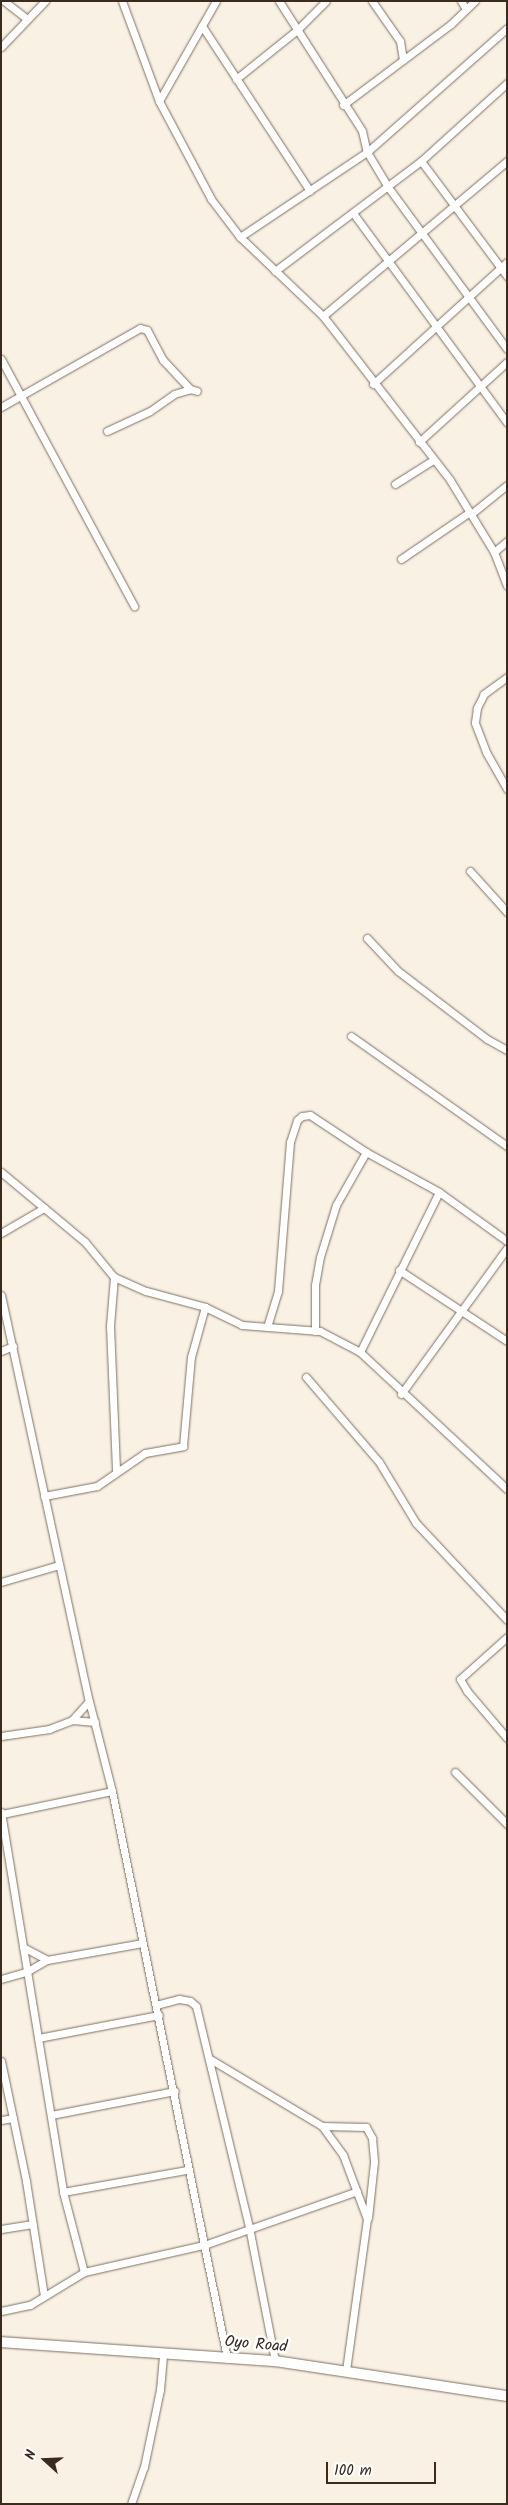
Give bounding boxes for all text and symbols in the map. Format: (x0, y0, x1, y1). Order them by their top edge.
street label: Oyo Road (224, 2333, 288, 2357)
north arrow (20, 2435, 70, 2485)
text: N (19, 2447, 43, 2463)
scale bar (328, 2452, 438, 2484)
text: 100 m (334, 2459, 372, 2483)

